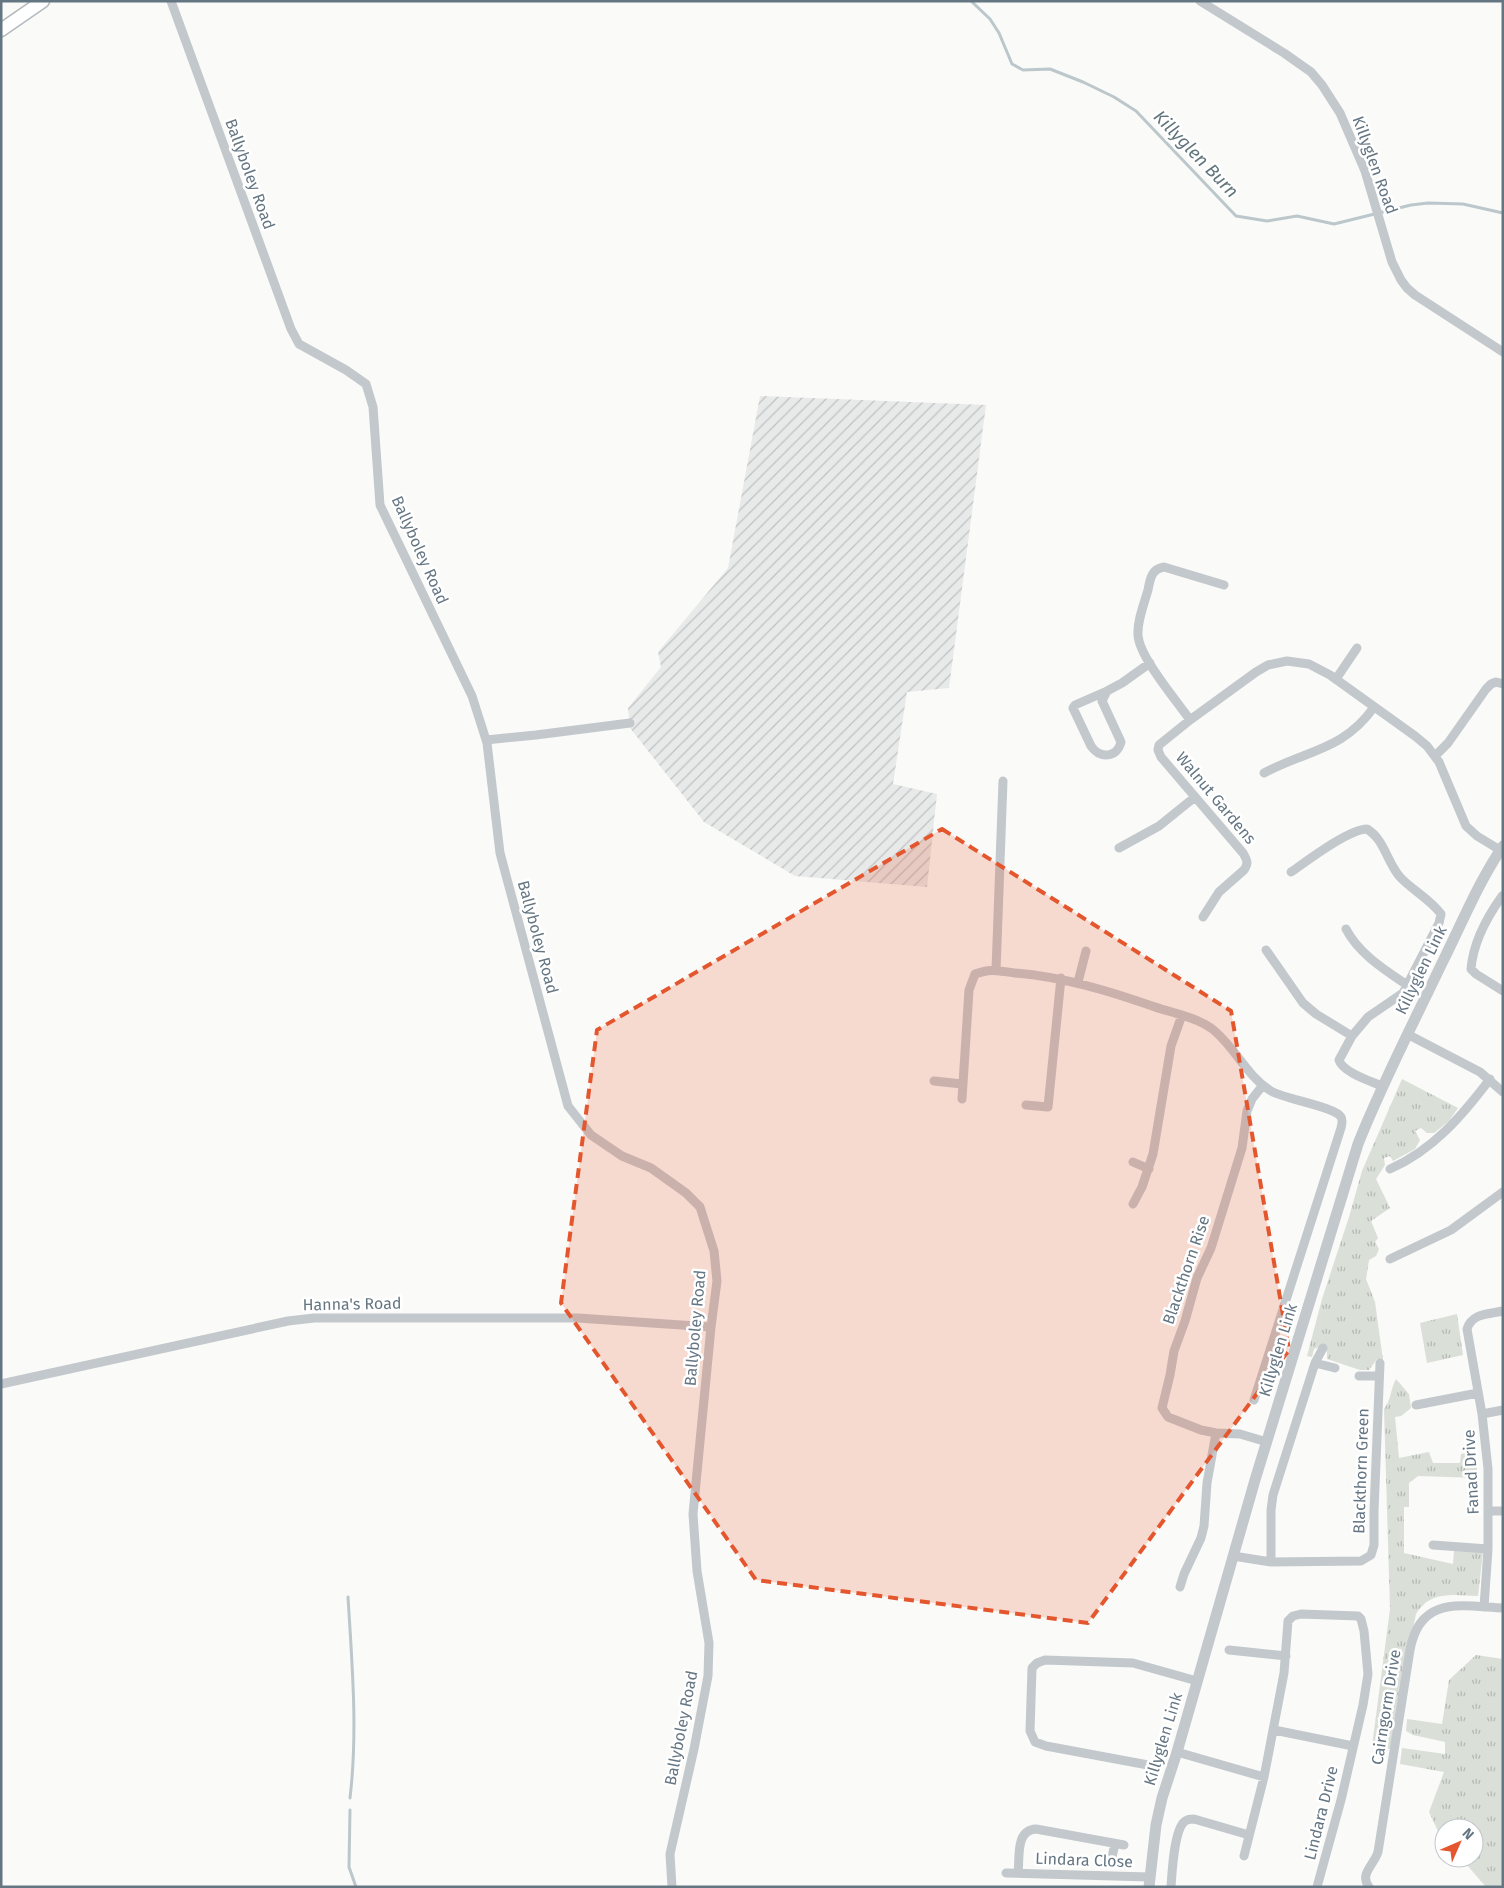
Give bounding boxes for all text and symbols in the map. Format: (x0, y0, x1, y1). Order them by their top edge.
water label: Killyglen Burn (1149, 106, 1243, 202)
street label: Killyglen Road (1348, 113, 1402, 217)
street label: Ballyboley Road (221, 116, 279, 232)
street label: Ballyboley Road (388, 493, 452, 607)
street label: Walnut Gardens (1172, 748, 1260, 848)
street label: Ballyboley Road (514, 878, 562, 996)
street label: Killyglen Link (1391, 922, 1451, 1017)
street label: Blackthorn Rise (1159, 1213, 1213, 1327)
street label: Ballyboley Road (680, 1269, 710, 1387)
street label: Hanna's Road (302, 1294, 402, 1314)
street label: Killyglen Link (1255, 1300, 1301, 1399)
street label: Blackthorn Green (1349, 1408, 1373, 1534)
street label: Fanad Drive (1459, 1429, 1483, 1515)
street label: Cairngorm Drive (1367, 1648, 1405, 1766)
street label: Ballyboley Road (661, 1669, 701, 1787)
street label: Killyglen Link (1140, 1689, 1186, 1788)
street label: Lindara Drive (1300, 1764, 1342, 1862)
north arrow (1434, 1818, 1484, 1868)
text: N (1459, 1825, 1477, 1843)
street label: Lindara Close (1035, 1849, 1133, 1871)

